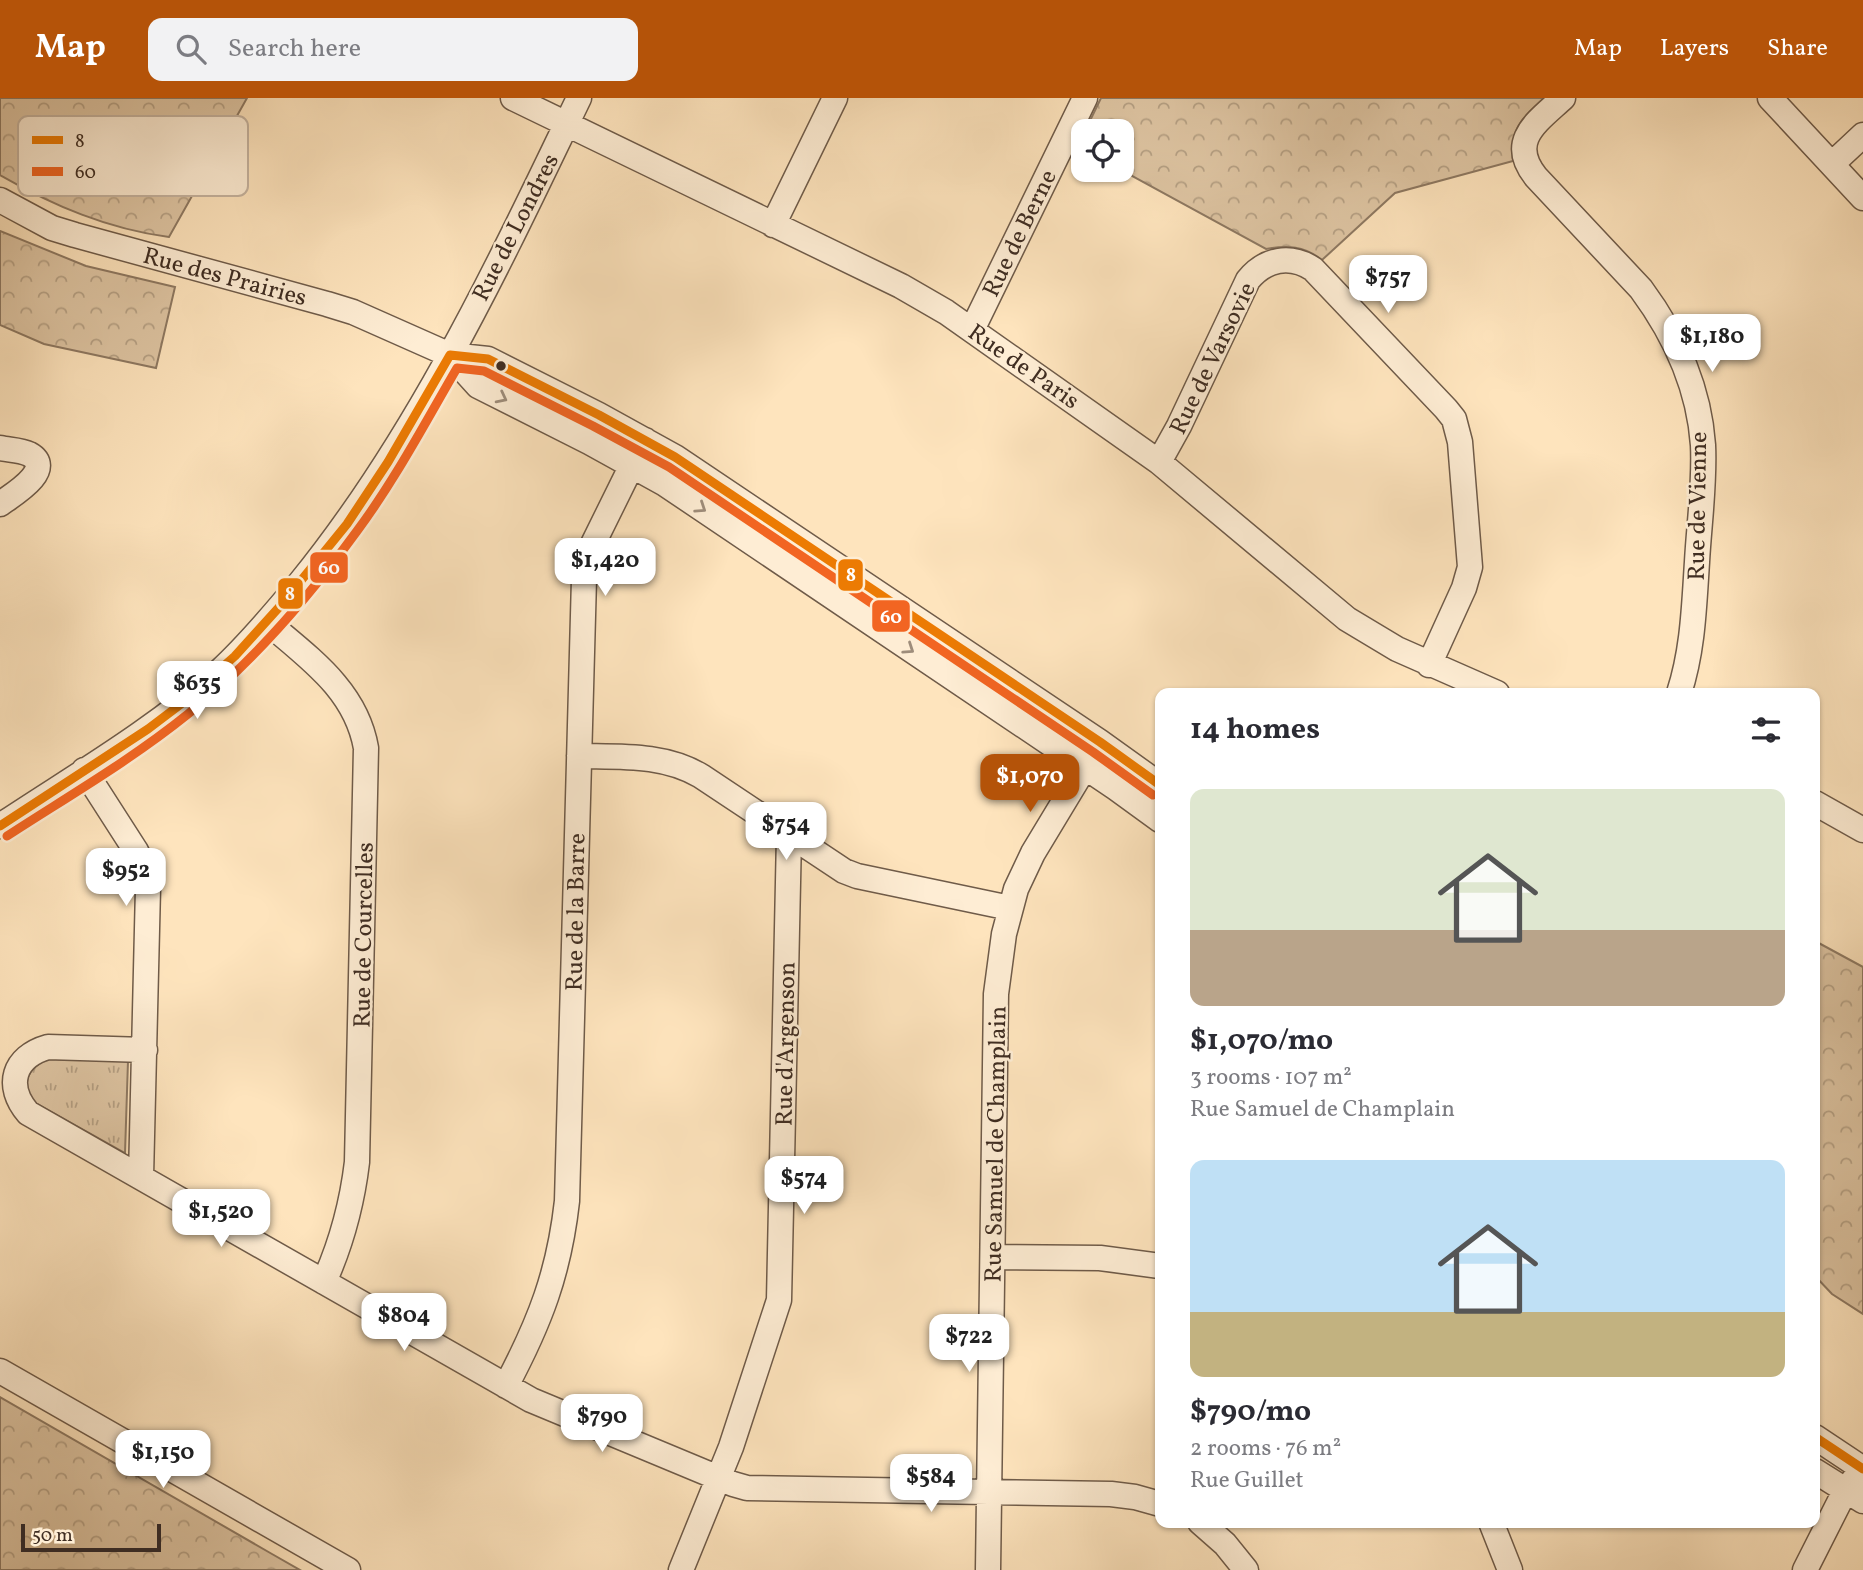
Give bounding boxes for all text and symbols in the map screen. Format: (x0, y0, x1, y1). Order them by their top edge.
search box (148, 18, 638, 81)
text: Map (35, 26, 106, 72)
icon: search (172, 30, 210, 68)
text: Search here (228, 31, 361, 67)
text: Map (1574, 32, 1622, 66)
text: Layers (1660, 32, 1729, 66)
text: Share (1767, 32, 1828, 66)
legend (18, 116, 248, 196)
map controls (1071, 119, 1134, 182)
button: locate (1071, 119, 1134, 182)
text: 8 (75, 129, 85, 155)
street label: Rue de Londres (465, 148, 569, 308)
text: 60 (75, 160, 96, 186)
street label: Rue de Berne (975, 164, 1066, 303)
street label: Rue des Prairies (139, 240, 310, 316)
pin: $757 (1347, 256, 1429, 315)
text: $757 (1365, 262, 1411, 294)
street label: Rue de Varsovie (1162, 277, 1265, 441)
pin: $1,180 (1655, 314, 1769, 374)
street label: Rue de Paris (960, 317, 1086, 419)
text: $1,180 (1680, 321, 1744, 353)
unlabelled marker (494, 359, 508, 373)
one-way arrow (495, 390, 507, 404)
street label: Rue de Vienne (1681, 431, 1717, 581)
one-way arrow (693, 500, 706, 513)
pin: $1,420 (548, 538, 662, 598)
text: $1,420 (571, 545, 639, 577)
line badge: 60 (309, 551, 349, 584)
text: 60 (318, 556, 340, 582)
line badge: 8 (837, 558, 864, 592)
text: 8 (846, 563, 856, 589)
line badge: 8 (277, 577, 304, 610)
text: 8 (285, 582, 295, 608)
line badge: 60 (871, 599, 911, 633)
text: 60 (880, 605, 902, 631)
one-way arrow (902, 641, 915, 654)
pin: $635 (156, 662, 238, 721)
text: $635 (173, 668, 221, 700)
text: 14 homes (1190, 709, 1320, 751)
icon: filters (1747, 711, 1785, 749)
pin: $1,070 (973, 754, 1087, 814)
text: $1,070 (996, 761, 1064, 793)
pin: $754 (745, 802, 827, 862)
text: $754 (762, 809, 810, 841)
street label: Rue de la Barre (559, 833, 595, 991)
icon: home (1425, 835, 1551, 961)
street label: Rue de Courcelles (346, 842, 384, 1028)
pin: $952 (85, 848, 167, 908)
text: $952 (102, 855, 150, 887)
street label: Rue d'Argenson (769, 962, 805, 1126)
street label: Rue Samuel de Champlain (978, 1005, 1016, 1283)
text: $1,070/mo (1190, 1020, 1333, 1062)
text: 3 rooms · 107 m² (1190, 1062, 1352, 1094)
text: Rue Samuel de Champlain (1190, 1094, 1455, 1126)
pin: $574 (763, 1156, 845, 1216)
text: $574 (780, 1163, 828, 1195)
pin: $1,520 (164, 1190, 278, 1249)
text: $1,520 (188, 1196, 254, 1228)
icon: home (1425, 1206, 1551, 1332)
pin: $804 (363, 1294, 445, 1353)
text: $804 (377, 1300, 431, 1332)
pin: $722 (928, 1314, 1010, 1374)
text: $722 (945, 1321, 993, 1353)
text: $790/mo (1190, 1391, 1311, 1433)
pin: $790 (561, 1394, 643, 1454)
text: $790 (577, 1401, 627, 1433)
pin: $1,150 (106, 1430, 220, 1490)
text: 2 rooms · 76 m² (1190, 1433, 1341, 1465)
text: $1,150 (132, 1437, 194, 1469)
pin: $584 (890, 1454, 972, 1514)
text: $584 (906, 1461, 956, 1493)
text: Rue Guillet (1190, 1465, 1304, 1497)
scale bar (21, 1521, 161, 1553)
text: 50 m (32, 1523, 73, 1549)

